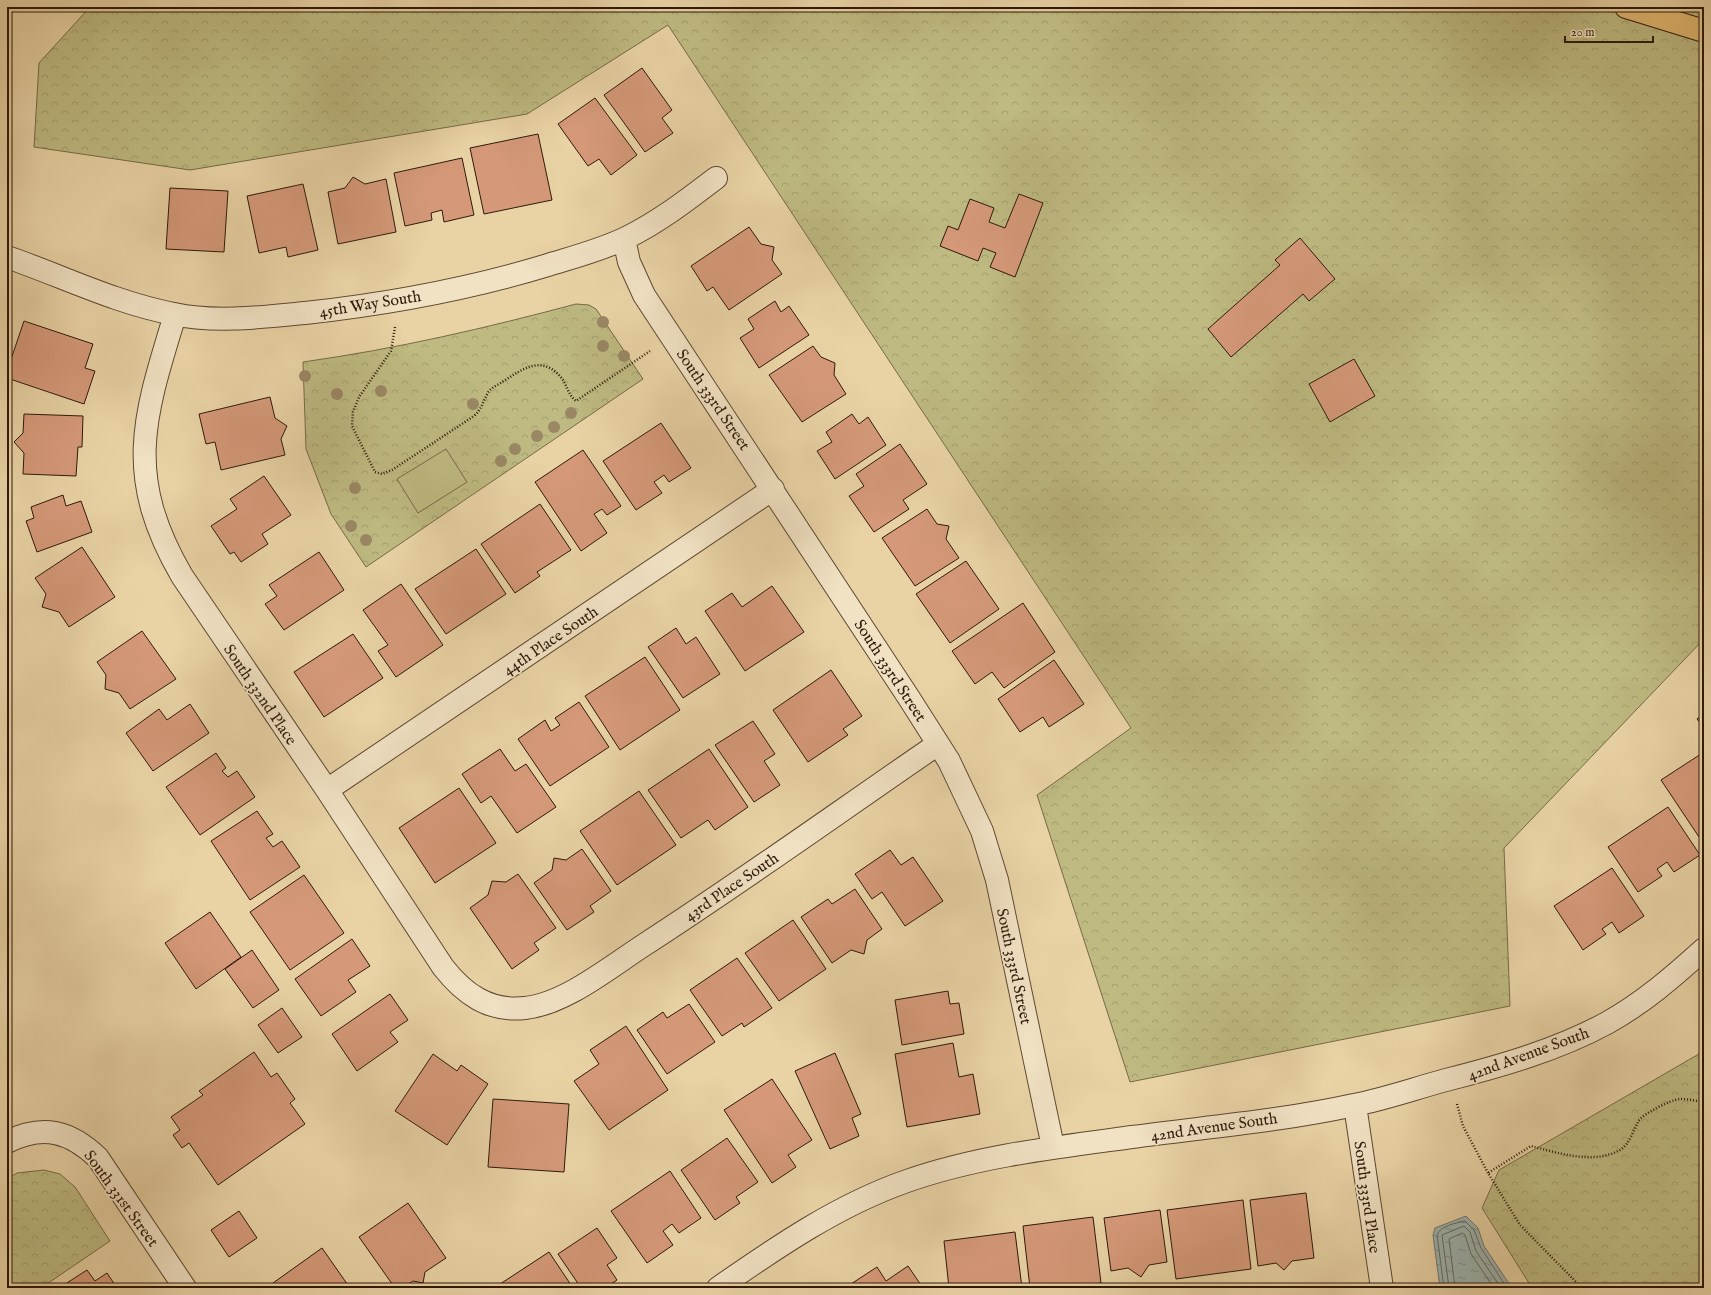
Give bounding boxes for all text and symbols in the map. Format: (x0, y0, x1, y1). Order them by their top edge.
scale bar (1565, 18, 1653, 44)
text: 20 m (1571, 25, 1594, 40)
street label: 45th Way South (318, 287, 423, 323)
street label: South 333rd Street (671, 346, 754, 455)
street label: 44th Place South (500, 602, 603, 681)
street label: South 333rd Street (849, 616, 930, 727)
street label: South 332nd Place (218, 641, 300, 749)
street label: 43rd Place South (681, 849, 783, 926)
street label: South 333rd Street (991, 907, 1035, 1027)
street label: 42nd Avenue South (1465, 1024, 1592, 1086)
street label: 42nd Avenue South (1150, 1109, 1279, 1147)
street label: South 333rd Place (1348, 1140, 1384, 1255)
street label: South 331st Street (79, 1147, 163, 1252)

